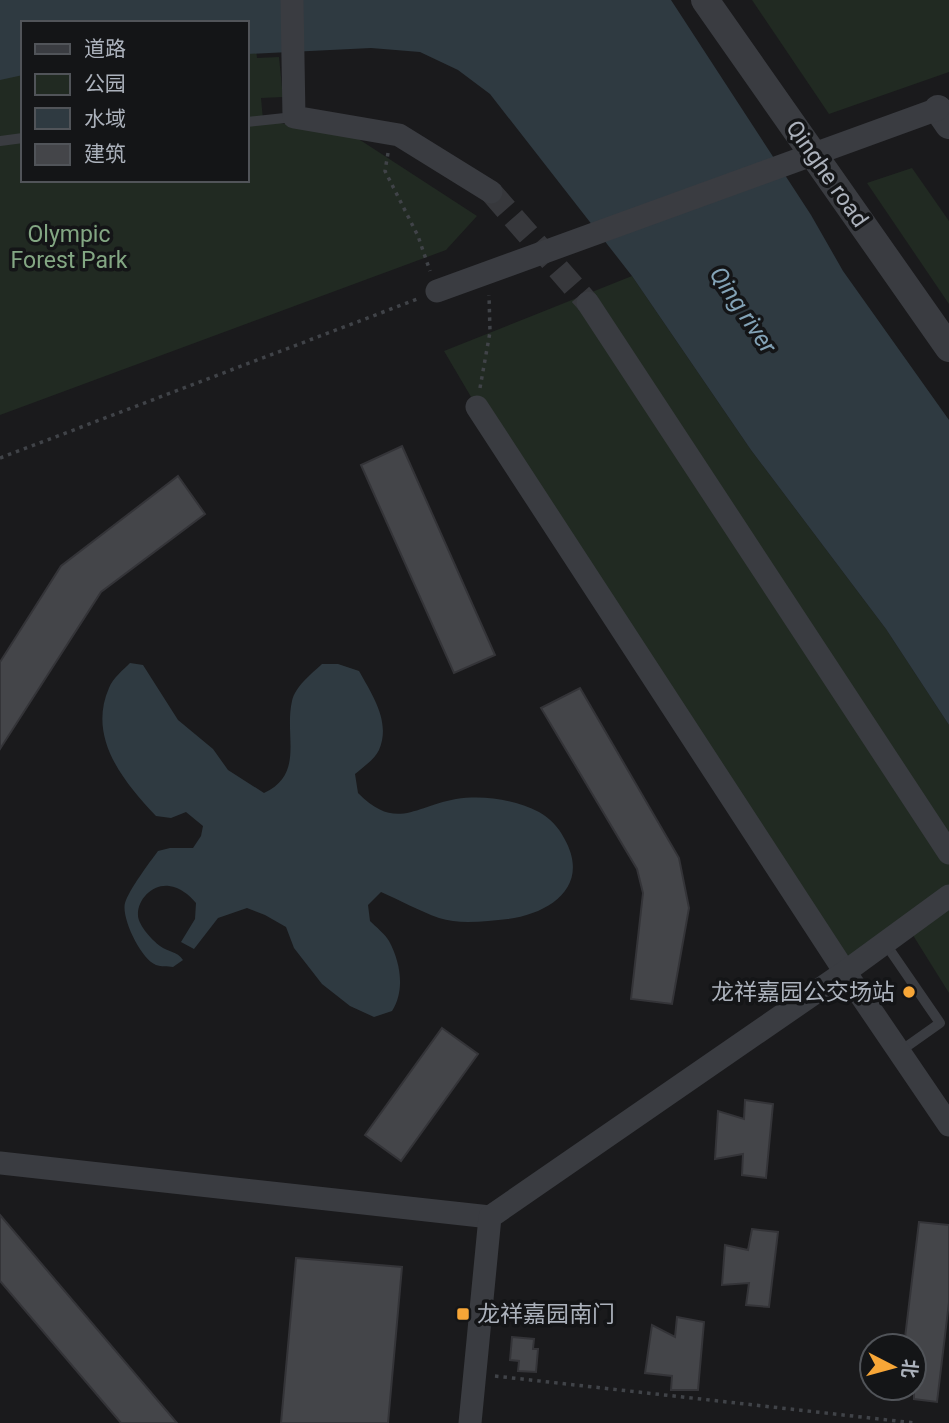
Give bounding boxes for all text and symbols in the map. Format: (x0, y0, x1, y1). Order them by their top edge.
legend (21, 21, 248, 182)
text: 道路 (84, 37, 126, 61)
text: 公园 (84, 72, 126, 96)
text: 水域 (84, 107, 126, 131)
street label: Qinghe road (780, 116, 874, 232)
text: 建筑 (84, 142, 126, 166)
park label: Olympic Forest Park (11, 221, 128, 274)
water label: Qing river (704, 261, 783, 360)
place label: 龙祥嘉园公交场站 (711, 979, 895, 1006)
marker: 龙祥嘉园公交场站 (901, 984, 917, 1000)
place label: 龙祥嘉园南门 (477, 1301, 615, 1328)
marker: 龙祥嘉园南门 (455, 1306, 471, 1322)
north arrow (858, 1332, 928, 1402)
text: 北 (897, 1358, 922, 1379)

